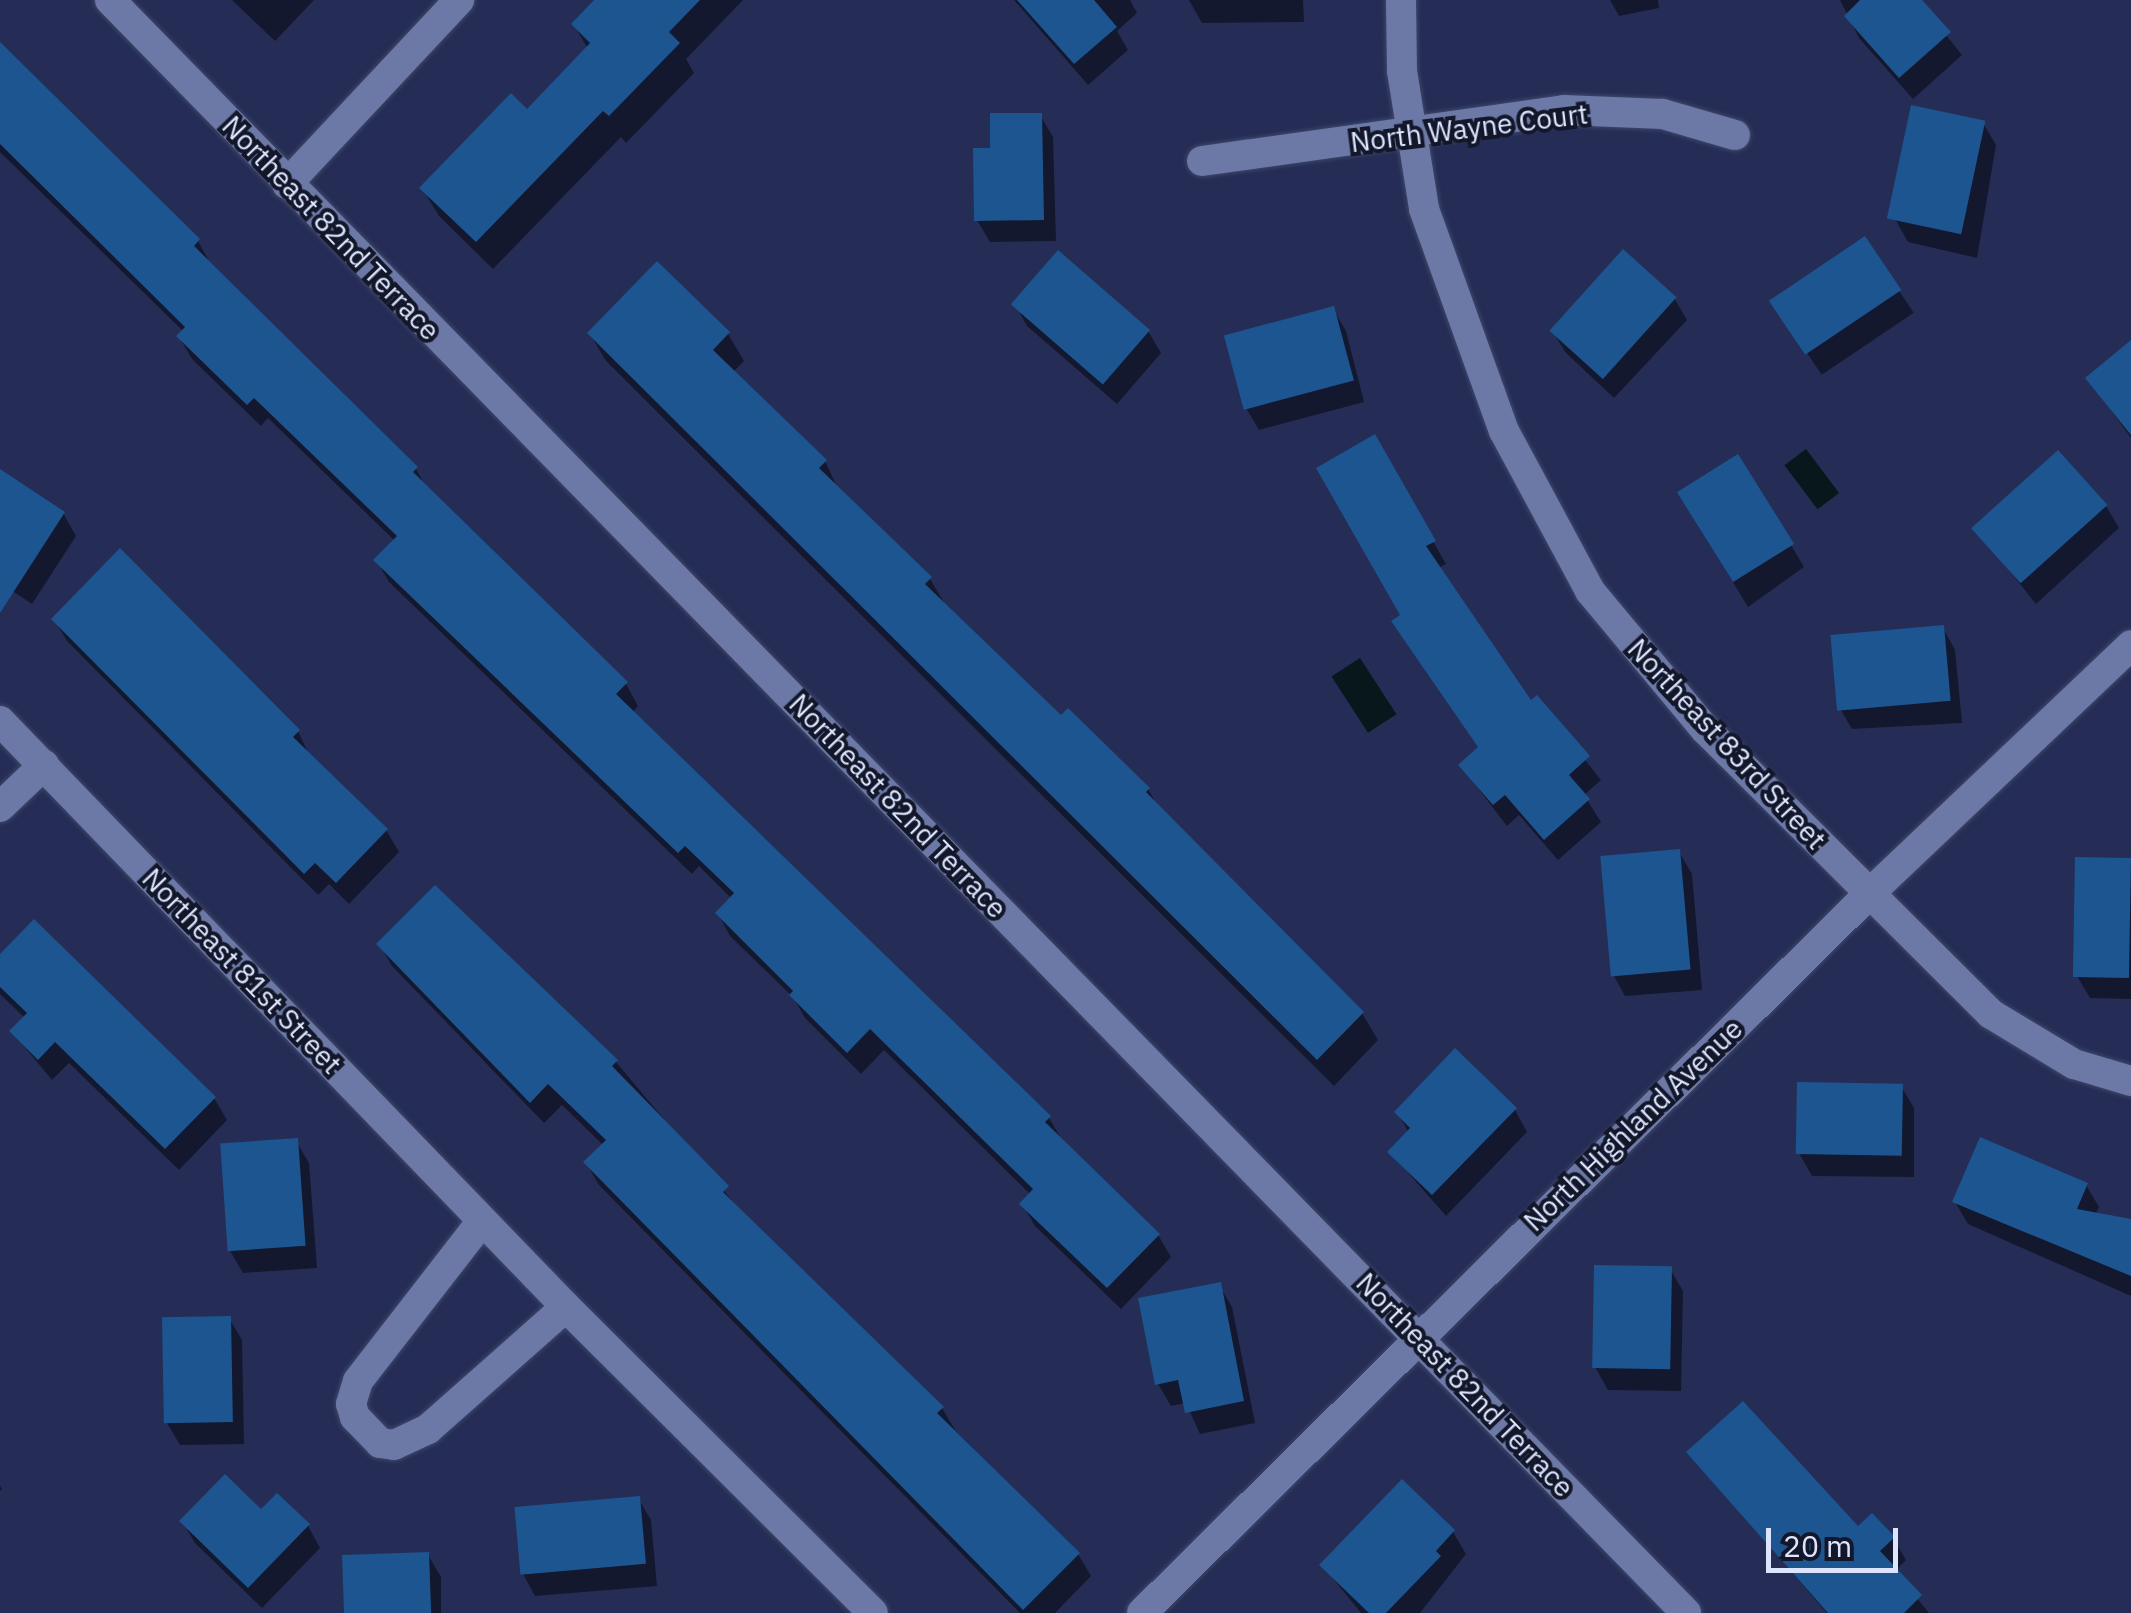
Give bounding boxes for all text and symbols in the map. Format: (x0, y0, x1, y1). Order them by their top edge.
street label: North Wayne Court (1348, 97, 1590, 159)
street label: Northeast 82nd Terrace (215, 109, 447, 347)
street label: Northeast 83rd Street (1621, 632, 1833, 856)
street label: Northeast 82nd Terrace (782, 687, 1014, 925)
street label: Northeast 81st Street (135, 861, 349, 1081)
street label: North Highland Avenue (1517, 1012, 1749, 1238)
street label: Northeast 82nd Terrace (1349, 1266, 1581, 1504)
scale bar (1771, 1508, 1904, 1570)
text: 20 m (1783, 1526, 1852, 1565)

